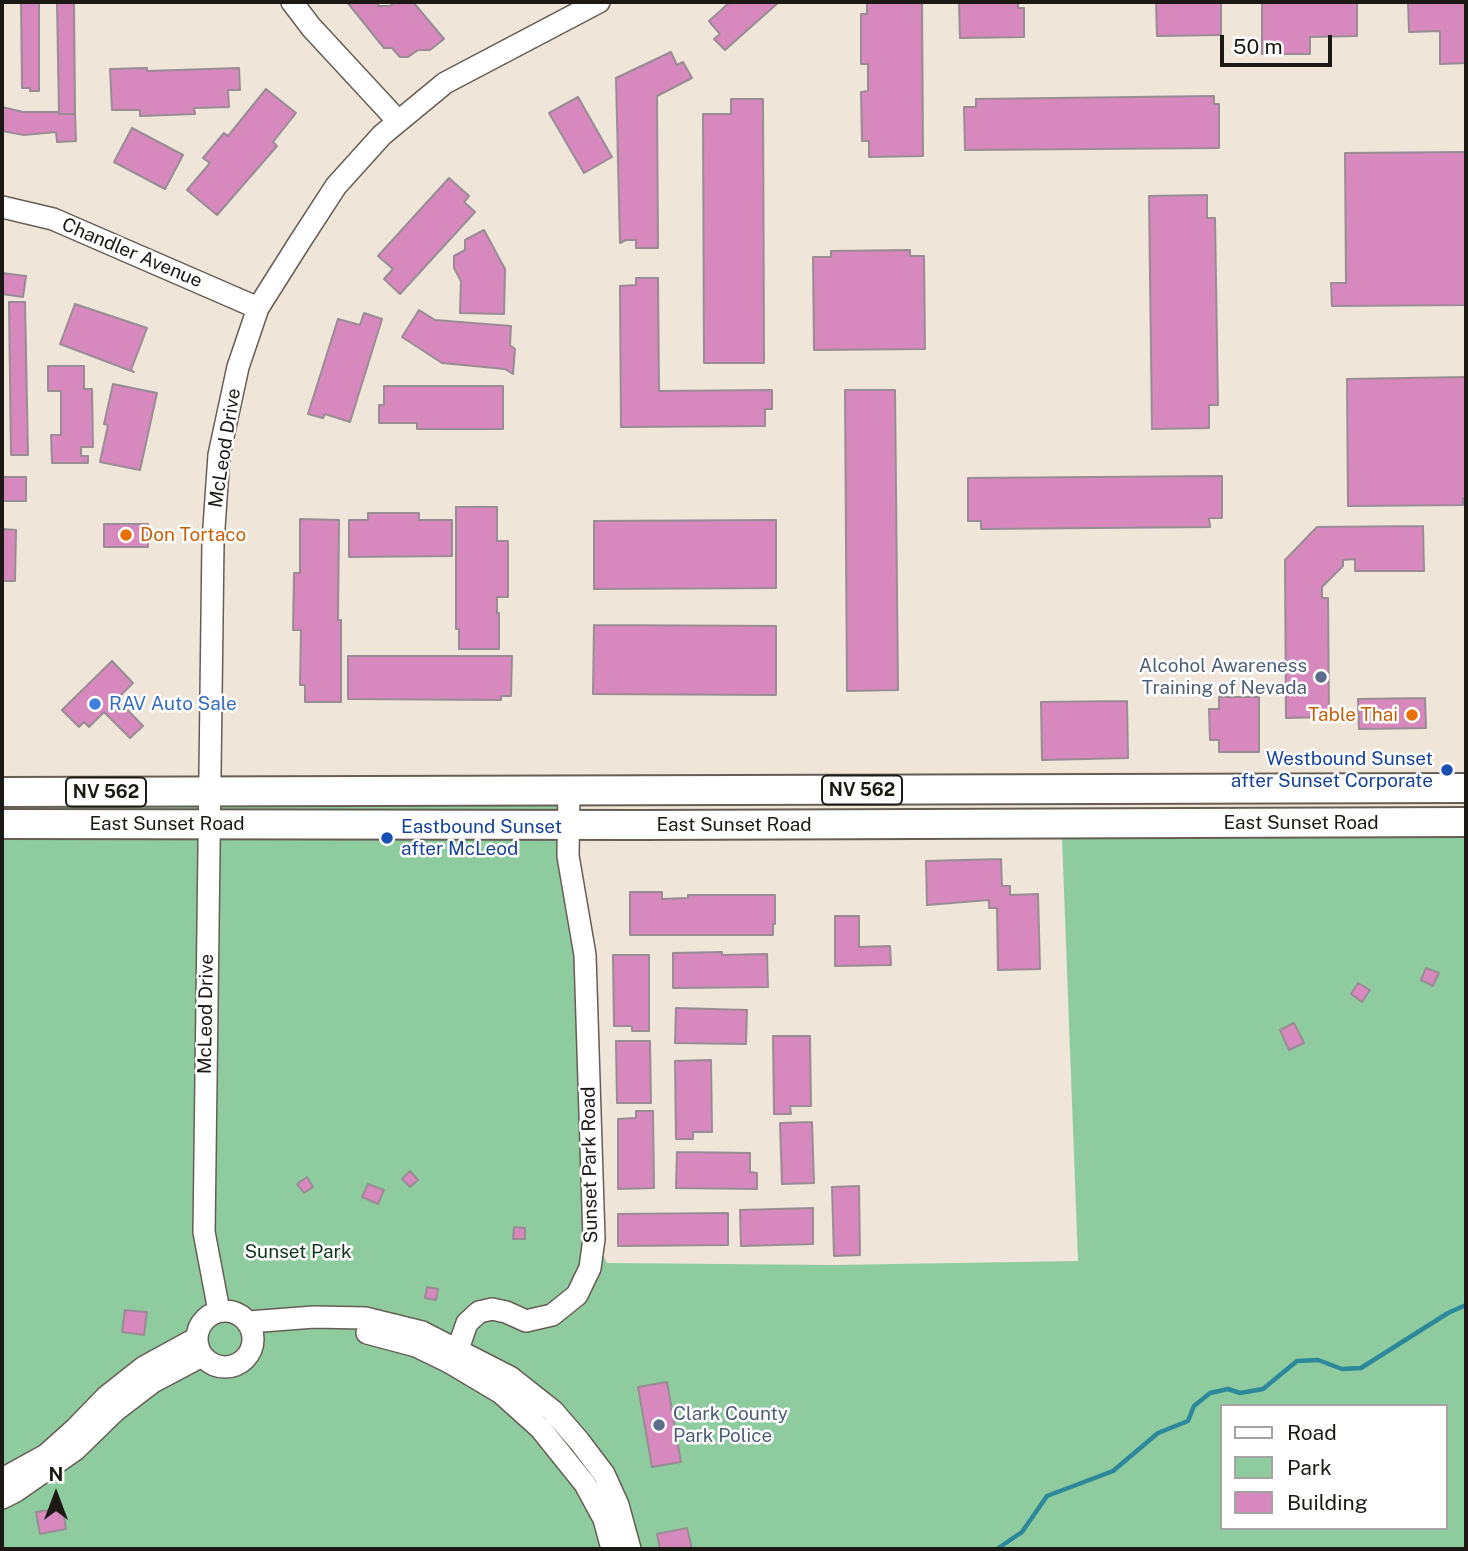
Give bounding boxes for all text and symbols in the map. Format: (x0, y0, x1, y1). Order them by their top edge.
scale bar (1223, 21, 1335, 65)
text: 50 m (1233, 34, 1283, 59)
street label: Chandler Avenue (58, 213, 206, 293)
street label: McLeod Drive (204, 387, 246, 509)
place label: Don Tortaco (140, 524, 246, 546)
marker: Don Tortaco (118, 527, 134, 543)
place label: Alcohol Awareness Training of Nevada (1139, 655, 1307, 699)
marker: Alcohol Awareness Training of Nevada (1313, 669, 1329, 685)
place label: RAV Auto Sale (109, 693, 237, 715)
marker: RAV Auto Sale (87, 696, 103, 712)
place label: Table Thai (1308, 704, 1398, 726)
marker: Table Thai (1404, 707, 1420, 723)
place label: Westbound Sunset after Sunset Corporate (1231, 748, 1433, 792)
marker: Westbound Sunset after Sunset Corporate (1439, 762, 1455, 778)
road number: NV 562 (822, 776, 902, 804)
road number: NV 562 (66, 778, 146, 806)
street label: East Sunset Road (1223, 812, 1379, 834)
street label: East Sunset Road (89, 813, 245, 835)
street label: East Sunset Road (656, 814, 812, 836)
place label: Eastbound Sunset after McLeod (401, 816, 562, 860)
marker: Eastbound Sunset after McLeod (379, 830, 395, 846)
street label: McLeod Drive (194, 954, 218, 1074)
street label: Sunset Park Road (577, 1086, 603, 1244)
park label: Sunset Park (244, 1241, 352, 1263)
place label: Clark County Park Police (673, 1403, 788, 1447)
legend (1220, 1404, 1447, 1530)
marker: Clark County Park Police (651, 1417, 667, 1433)
text: Road (1287, 1420, 1337, 1445)
text: Park (1287, 1455, 1332, 1480)
north arrow (21, 1460, 91, 1530)
text: N (49, 1463, 63, 1485)
text: Building (1287, 1490, 1368, 1515)

